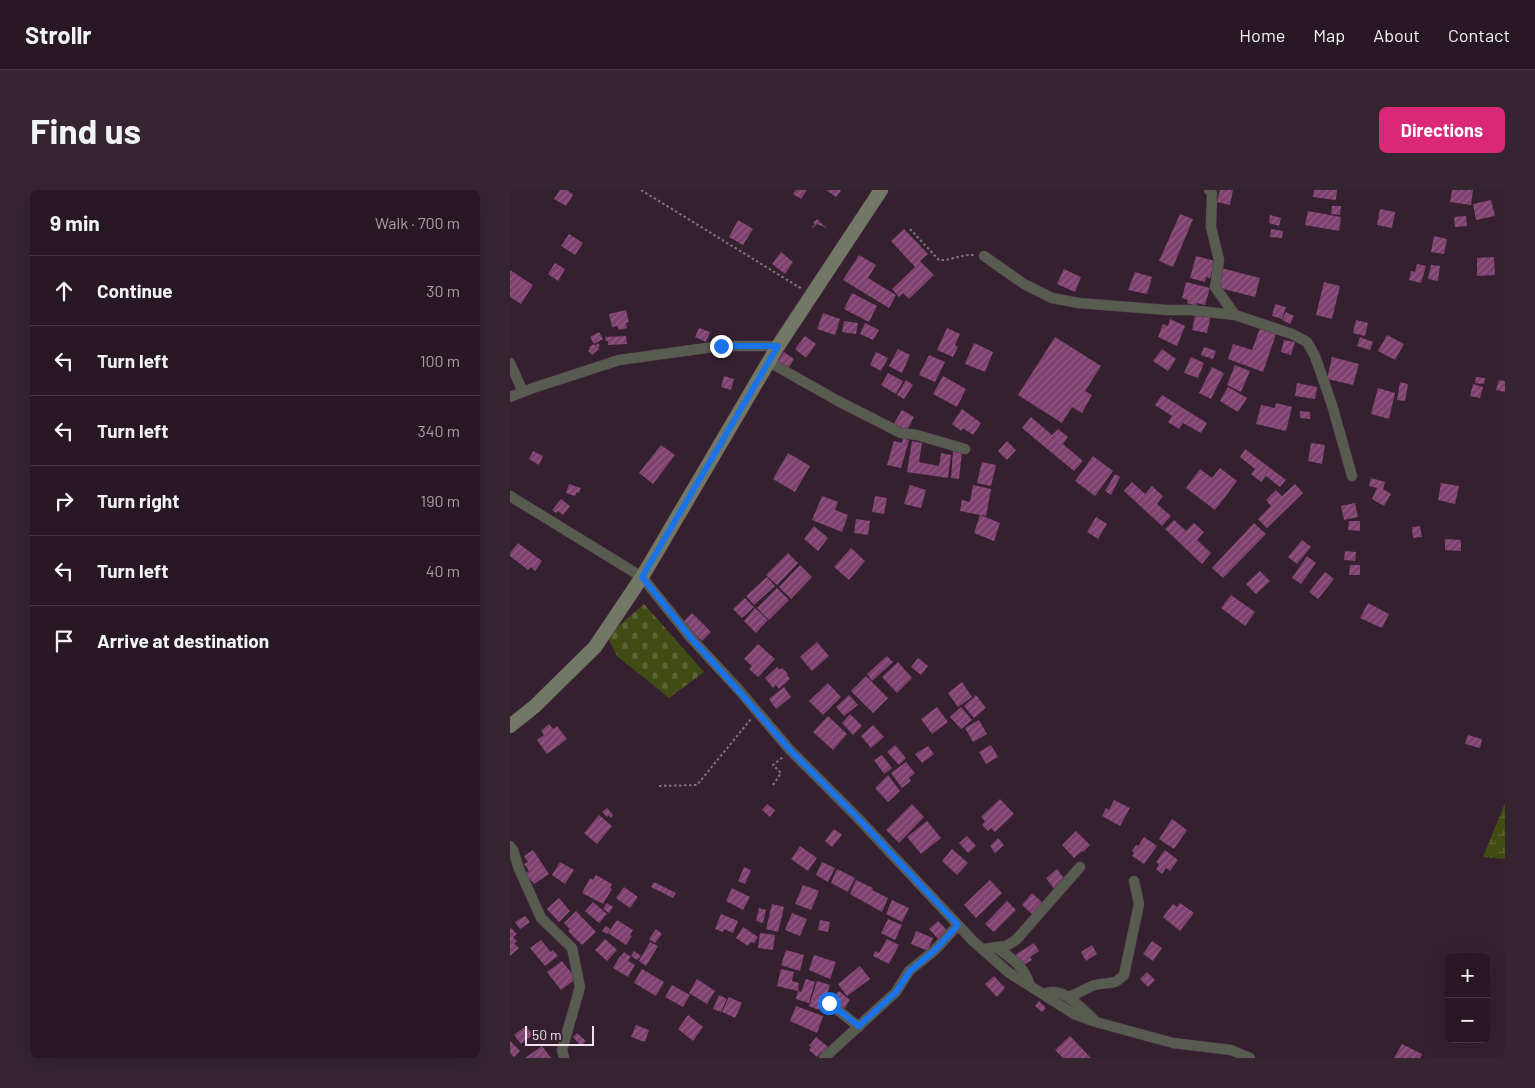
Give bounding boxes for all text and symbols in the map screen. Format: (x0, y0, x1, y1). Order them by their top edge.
text: Strollr (25, 20, 92, 49)
text: Home (1239, 24, 1285, 46)
text: Map (1313, 24, 1345, 46)
text: About (1373, 24, 1420, 46)
text: Contact (1448, 24, 1510, 46)
button: Directions (1379, 107, 1505, 153)
text: Find us (30, 109, 141, 151)
text: 9 min (50, 210, 100, 235)
text: Walk · 700 m (375, 213, 460, 232)
icon: ahead (50, 277, 78, 305)
text: Continue (97, 279, 173, 302)
text: 30 m (426, 281, 460, 300)
route end (710, 335, 733, 358)
icon: left (50, 347, 78, 375)
text: Turn left (97, 349, 168, 372)
text: 100 m (420, 351, 460, 370)
icon: left (50, 417, 78, 445)
text: Turn left (97, 419, 168, 442)
text: 340 m (417, 421, 460, 440)
icon: right (50, 487, 78, 515)
text: Turn right (97, 489, 179, 512)
text: 190 m (421, 491, 460, 510)
icon: left (50, 557, 78, 585)
text: Turn left (97, 559, 168, 582)
text: 40 m (426, 561, 460, 580)
icon: arrive (50, 627, 78, 655)
text: Arrive at destination (97, 629, 269, 652)
map controls (1445, 953, 1490, 1043)
button: + (1445, 953, 1490, 998)
route start (818, 992, 841, 1015)
button: − (1445, 998, 1490, 1043)
scale bar (525, 1023, 594, 1046)
text: 50 m (532, 1026, 561, 1043)

